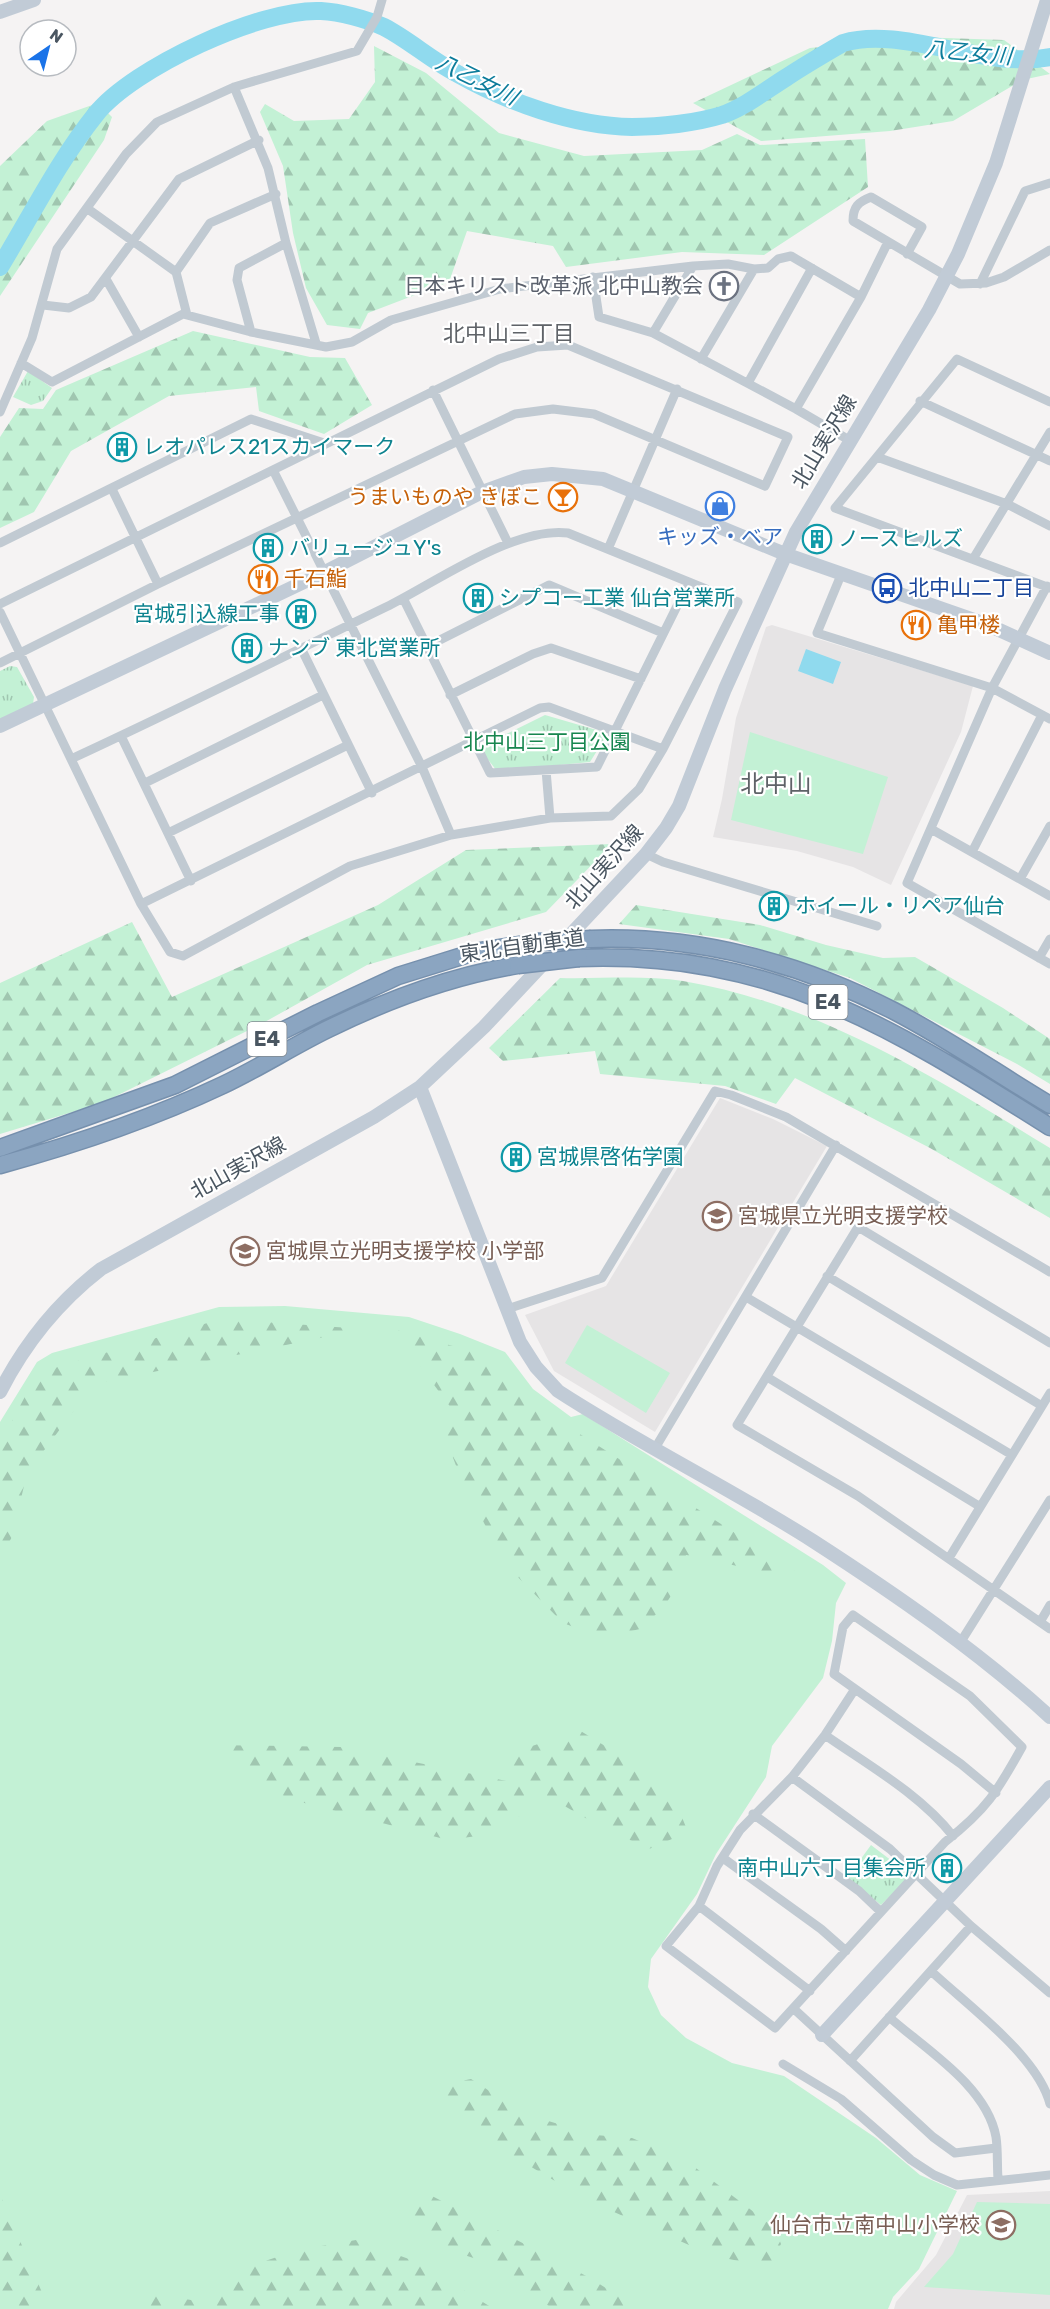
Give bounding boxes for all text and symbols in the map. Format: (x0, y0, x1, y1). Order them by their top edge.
north arrow (18, 18, 78, 78)
text: N (46, 25, 66, 47)
water label: 八乙女川 (923, 35, 1015, 70)
water label: 八乙女川 (431, 48, 524, 112)
church icon: 日本キリスト改革派 北中山教会 (708, 270, 740, 302)
place label: 日本キリスト改革派 北中山教会 (404, 273, 703, 298)
district label: 北中山三丁目 (443, 320, 575, 347)
street label: 北山実沢線 (786, 390, 861, 493)
building icon: レオパレス21スカイマーク (106, 431, 138, 463)
place label: レオパレス21スカイマーク (143, 434, 395, 459)
bar icon: うまいものや きぼこ (547, 481, 579, 513)
place label: うまいものや きぼこ (348, 484, 542, 509)
shop icon: キッズ・ベア (704, 490, 736, 522)
building icon: ノースヒルズ (801, 523, 833, 555)
place label: キッズ・ベア (657, 524, 783, 549)
place label: ノースヒルズ (838, 526, 963, 551)
building icon: バリュージュY's (252, 532, 284, 564)
place label: バリュージュY's (289, 535, 442, 560)
restaurant icon: 千石鮨 (247, 563, 279, 595)
place label: 千石鮨 (284, 566, 347, 591)
bus stop icon: 北中山二丁目 (871, 572, 903, 604)
place label: 北中山二丁目 (908, 575, 1034, 600)
building icon: シプコー工業 仙台営業所 (462, 582, 494, 614)
place label: シプコー工業 仙台営業所 (499, 585, 735, 610)
building icon: 宮城引込線工事 (285, 598, 317, 630)
place label: 宮城引込線工事 (133, 601, 280, 626)
restaurant icon: 亀甲楼 (900, 609, 932, 641)
place label: 亀甲楼 (937, 612, 1000, 637)
building icon: ナンブ 東北営業所 (231, 632, 263, 664)
place label: ナンブ 東北営業所 (268, 635, 441, 660)
park label: 北中山三丁目公園 (463, 729, 631, 754)
district label: 北中山 (740, 770, 812, 798)
street label: 北山実沢線 (559, 819, 648, 914)
building icon: ホイール・リペア仙台 (758, 890, 790, 922)
place label: ホイール・リペア仙台 (795, 893, 1005, 918)
street label: 東北自動車道 (458, 924, 586, 967)
road number: E4 (808, 985, 848, 1019)
road number: E4 (248, 1022, 286, 1056)
street label: 北山実沢線 (186, 1131, 290, 1204)
building icon: 宮城県啓佑学園 (500, 1141, 532, 1173)
place label: 宮城県啓佑学園 (537, 1144, 684, 1169)
school or university icon: 宮城県立光明支援学校 (701, 1200, 733, 1232)
place label: 宮城県立光明支援学校 (738, 1203, 948, 1228)
school or university icon: 宮城県立光明支援学校 小学部 (229, 1235, 261, 1267)
place label: 宮城県立光明支援学校 小学部 (266, 1238, 544, 1263)
building icon: 南中山六丁目集会所 (931, 1852, 963, 1884)
place label: 南中山六丁目集会所 (737, 1855, 926, 1880)
school or university icon: 仙台市立南中山小学校 (985, 2209, 1017, 2241)
place label: 仙台市立南中山小学校 (770, 2212, 980, 2237)

